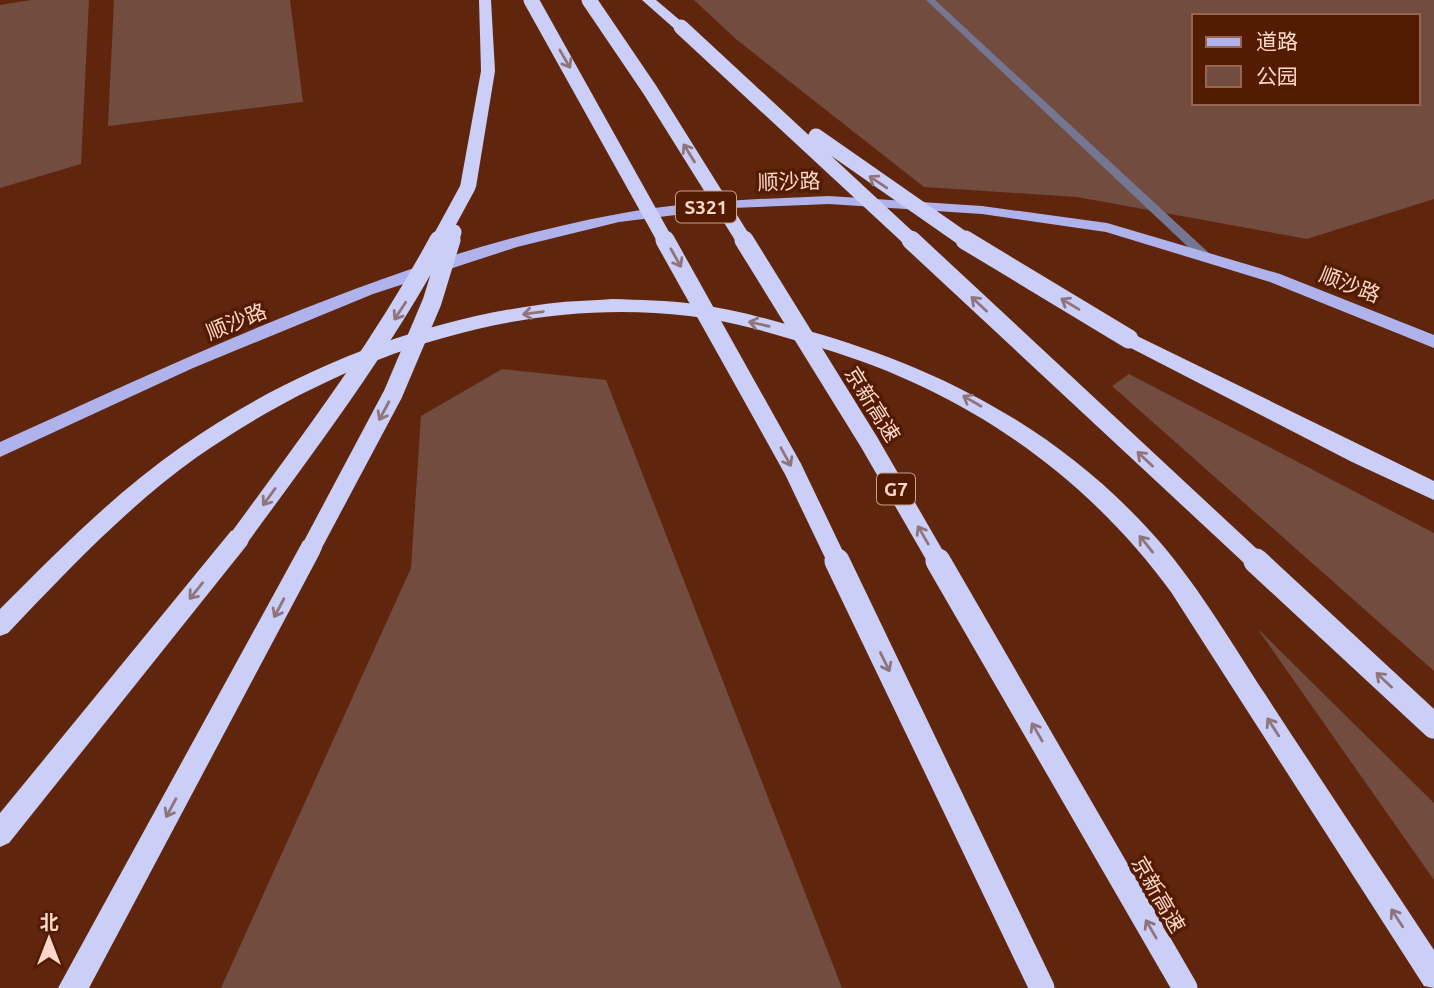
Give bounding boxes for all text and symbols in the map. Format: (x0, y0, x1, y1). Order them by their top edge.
legend (1192, 14, 1420, 105)
text: 道路 (1256, 29, 1298, 53)
one-way arrow (558, 49, 572, 69)
text: 公园 (1256, 64, 1298, 88)
one-way arrow (681, 144, 695, 164)
street label: 顺沙路 (757, 168, 821, 194)
one-way arrow (869, 175, 888, 189)
road number: S321 (676, 192, 736, 223)
one-way arrow (670, 247, 683, 268)
street label: 顺沙路 (1316, 262, 1384, 306)
one-way arrow (971, 295, 988, 312)
one-way arrow (1061, 297, 1081, 311)
street label: 顺沙路 (202, 298, 270, 344)
one-way arrow (393, 301, 407, 320)
one-way arrow (522, 307, 545, 320)
one-way arrow (748, 317, 770, 330)
street label: 京新高速 (841, 362, 905, 446)
one-way arrow (962, 394, 982, 408)
one-way arrow (377, 400, 391, 421)
one-way arrow (780, 446, 793, 467)
one-way arrow (1137, 450, 1154, 467)
road number: G7 (877, 474, 915, 504)
one-way arrow (262, 487, 276, 506)
one-way arrow (916, 526, 930, 546)
one-way arrow (1138, 536, 1154, 554)
one-way arrow (189, 581, 204, 599)
one-way arrow (272, 597, 286, 617)
one-way arrow (879, 651, 893, 672)
one-way arrow (1375, 672, 1393, 688)
one-way arrow (1266, 718, 1280, 738)
one-way arrow (1030, 722, 1043, 743)
one-way arrow (164, 797, 177, 818)
street label: 京新高速 (1128, 852, 1190, 936)
north arrow (14, 904, 84, 974)
one-way arrow (1390, 909, 1404, 929)
text: 北 (39, 911, 59, 933)
one-way arrow (1144, 919, 1158, 939)

